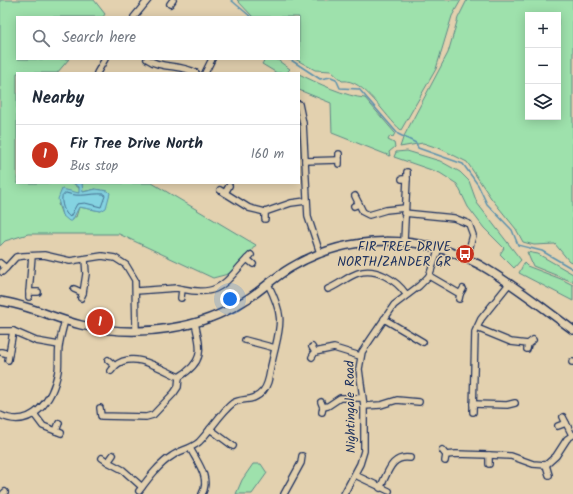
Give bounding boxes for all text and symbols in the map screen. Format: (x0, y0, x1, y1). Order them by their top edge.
map controls (525, 12, 561, 120)
button: + (525, 12, 561, 48)
search box (16, 16, 300, 60)
text: Search here (62, 26, 136, 50)
icon: search (30, 27, 52, 49)
button: − (525, 48, 561, 84)
button: layers (525, 84, 561, 120)
text: Nearby (32, 85, 84, 112)
text: Fir Tree Drive North (70, 132, 203, 156)
text: 1 (43, 144, 47, 165)
text: 160 m (251, 144, 284, 165)
text: Bus stop (70, 156, 118, 177)
place label: FIR TREE DRIVE NORTH/ZANDER GR (337, 237, 451, 273)
bus stop icon: FIR TREE DRIVE NORTH/ZANDER GR (454, 243, 476, 265)
your location (220, 289, 240, 309)
pin: 1 (87, 307, 113, 337)
street label: Nightingale Road (340, 360, 362, 454)

